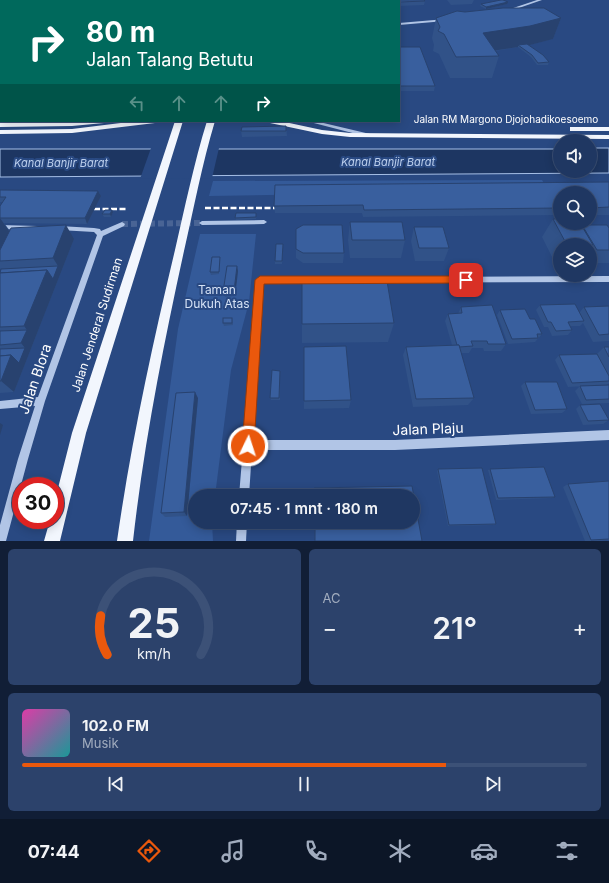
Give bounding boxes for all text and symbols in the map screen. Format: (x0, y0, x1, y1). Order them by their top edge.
text: 80 m (86, 15, 155, 49)
icon: right (20, 16, 72, 68)
text: Jalan Talang Betutu (86, 49, 254, 70)
icon: left (126, 92, 148, 114)
icon: ahead (168, 92, 190, 114)
icon: ahead (210, 92, 232, 114)
icon: right (252, 92, 274, 114)
street label: Jalan RM Margono Djojohadikoesoemo (414, 113, 598, 125)
map controls (553, 134, 597, 282)
button: sound (553, 134, 597, 178)
water label: Kanal Banjir Barat (341, 155, 435, 169)
water label: Kanal Banjir Barat (14, 156, 108, 170)
button: search (553, 186, 597, 230)
button: layers (553, 238, 597, 282)
street label: Jalan Jenderal Sudirman (68, 256, 125, 394)
pin (449, 263, 483, 297)
icon: arrive (455, 269, 477, 291)
park label: Taman Dukuh Atas (184, 282, 250, 311)
street label: Jalan Blora (15, 341, 55, 416)
street label: Jalan Plaju (392, 419, 464, 438)
position arrow (227, 425, 269, 467)
speed limit sign: 30 (12, 477, 64, 529)
text: 07:45 · 1 mnt · 180 m (230, 499, 378, 518)
text: AC (323, 590, 341, 606)
text: 25 (128, 598, 181, 648)
text: 21° (432, 610, 477, 646)
text: − (323, 615, 337, 641)
text: + (572, 615, 587, 641)
text: km/h (137, 645, 171, 662)
text: 102.0 FM (82, 716, 149, 735)
text: Musik (82, 735, 119, 751)
icon: previous (105, 773, 127, 795)
icon: pause (293, 773, 315, 795)
icon: next (482, 773, 504, 795)
icon: directions (135, 837, 163, 865)
icon: music (219, 837, 247, 865)
icon: phone (302, 837, 330, 865)
icon: climate (386, 837, 414, 865)
icon: car (470, 837, 498, 865)
icon: filters (553, 837, 581, 865)
text: 07:44 (28, 841, 80, 862)

